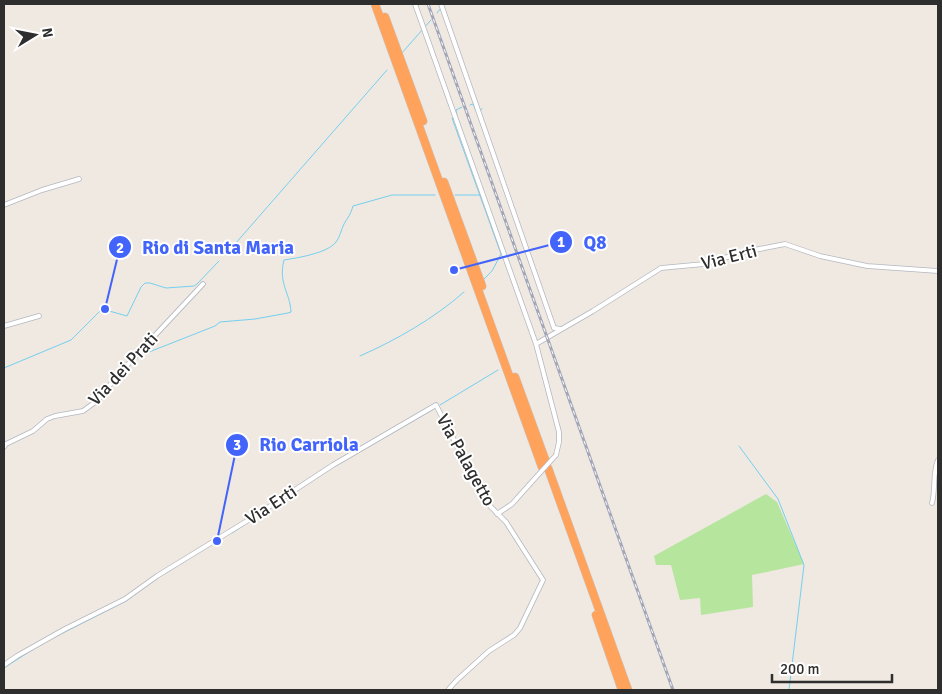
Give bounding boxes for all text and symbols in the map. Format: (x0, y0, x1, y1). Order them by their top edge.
north arrow (10, 10, 60, 60)
text: N (38, 27, 57, 39)
callout: Q8 (548, 225, 616, 259)
callout: Rio di Santa Maria (107, 230, 304, 264)
text: Q8 (584, 231, 606, 255)
text: 1 (557, 233, 565, 251)
text: Rio di Santa Maria (142, 236, 294, 260)
text: 2 (116, 239, 124, 257)
street label: Via Erti (699, 239, 759, 275)
street label: Via dei Prati (83, 328, 163, 410)
street label: Via Palagetto (432, 410, 500, 510)
callout: Rio Carriola (224, 428, 369, 462)
text: Rio Carriola (259, 433, 359, 457)
text: 3 (233, 436, 241, 454)
street label: Via Erti (241, 480, 301, 530)
scale bar (772, 652, 892, 684)
text: 200 m (780, 660, 820, 678)

